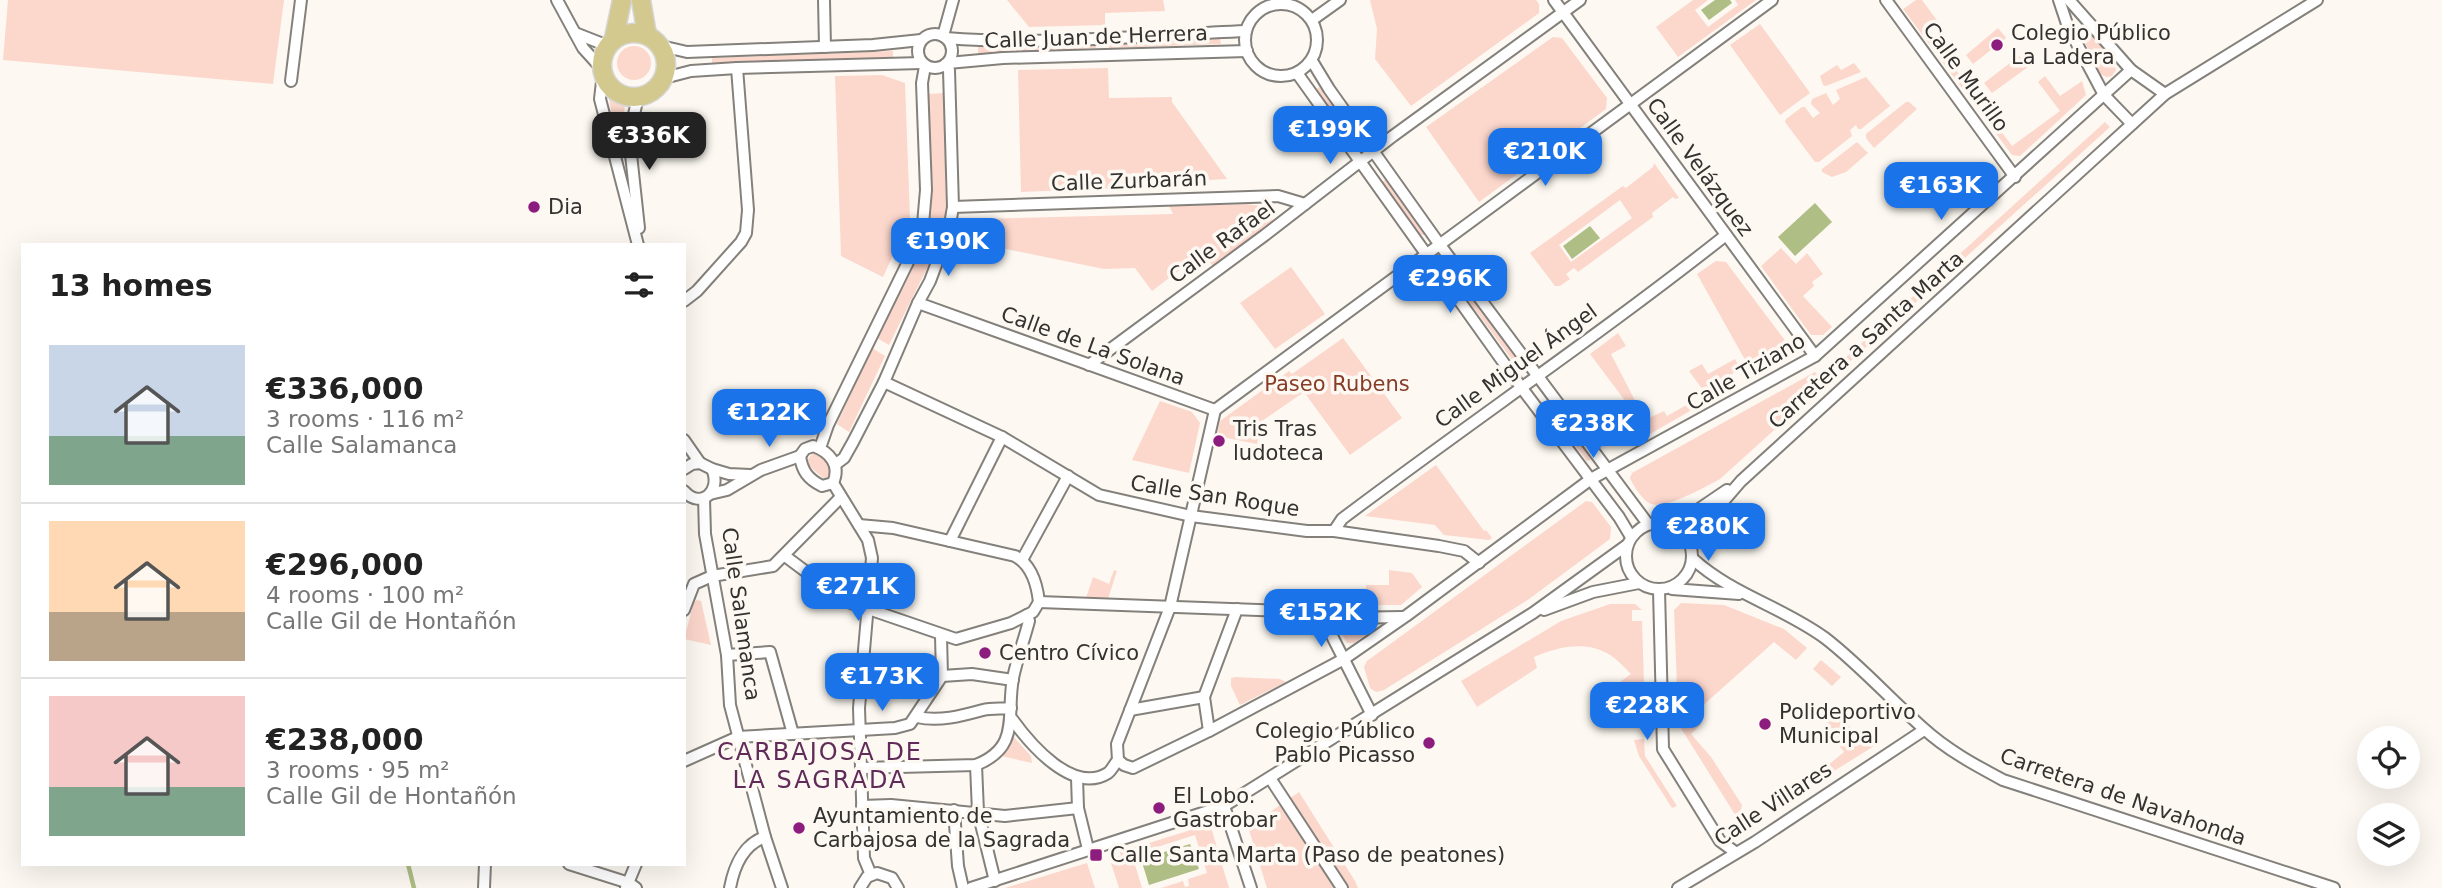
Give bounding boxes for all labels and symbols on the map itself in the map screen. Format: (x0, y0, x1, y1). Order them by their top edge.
street label: Calle Murillo (1918, 18, 2014, 136)
street label: Calle Juan de Herrera (984, 21, 1208, 53)
place label: Colegio Público La Ladera (2011, 21, 2171, 69)
marker: Colegio Público La Ladera (1989, 37, 2005, 53)
street label: Calle Velázquez (1642, 93, 1758, 241)
pin: €199K (1281, 106, 1379, 166)
pin: €336K (600, 113, 698, 172)
pin: €210K (1496, 128, 1594, 188)
pin: €163K (1892, 162, 1990, 222)
street label: Calle Zurbarán (1051, 166, 1207, 196)
place label: Dia (548, 195, 583, 219)
street label: Calle Rafael (1164, 196, 1280, 288)
marker: Dia (526, 199, 542, 215)
pin: €190K (899, 218, 997, 278)
street label: Carretera a Santa Marta (1764, 246, 1968, 434)
pin: €296K (1401, 256, 1499, 315)
street label: Calle Miguel Ángel (1430, 298, 1602, 433)
street label: Calle de La Solana (998, 302, 1188, 390)
street label: Calle Tiziano (1683, 328, 1809, 416)
park label: Paseo Rubens (1264, 372, 1410, 396)
pin: €122K (720, 390, 818, 449)
pin: €238K (1544, 400, 1642, 460)
place label: Tris Tras ludoteca (1232, 417, 1324, 465)
marker: Tris Tras ludoteca (1211, 433, 1227, 449)
street label: Calle San Roque (1129, 471, 1301, 521)
pin: €280K (1659, 504, 1757, 563)
street label: Calle Salamanca (717, 526, 765, 702)
pin: €271K (809, 564, 907, 623)
pin: €152K (1272, 590, 1370, 649)
place label: Centro Cívico (999, 641, 1139, 665)
marker: Centro Cívico (977, 645, 993, 661)
pin: €173K (833, 654, 931, 713)
pin: €228K (1598, 682, 1696, 742)
place label: Polideportivo Municipal (1779, 700, 1916, 748)
marker: Polideportivo Municipal (1757, 716, 1773, 732)
place label: Colegio Público Pablo Picasso (1255, 719, 1415, 767)
marker: Colegio Público Pablo Picasso (1421, 735, 1437, 751)
district label: CARBAJOSA DE LA SAGRADA (717, 738, 923, 794)
street label: Carretera de Navahonda (1997, 744, 2249, 850)
street label: Calle Villares (1710, 757, 1836, 851)
place label: El Lobo. Gastrobar (1173, 784, 1278, 832)
marker: El Lobo. Gastrobar (1151, 800, 1167, 816)
place label: Ayuntamiento de Carbajosa de la Sagrada (813, 804, 1070, 852)
marker: Ayuntamiento de Carbajosa de la Sagrada (791, 820, 807, 836)
place label: Calle Santa Marta (Paso de peatones) (1110, 843, 1505, 867)
marker: Calle Santa Marta (Paso de peatones) (1088, 847, 1104, 863)

